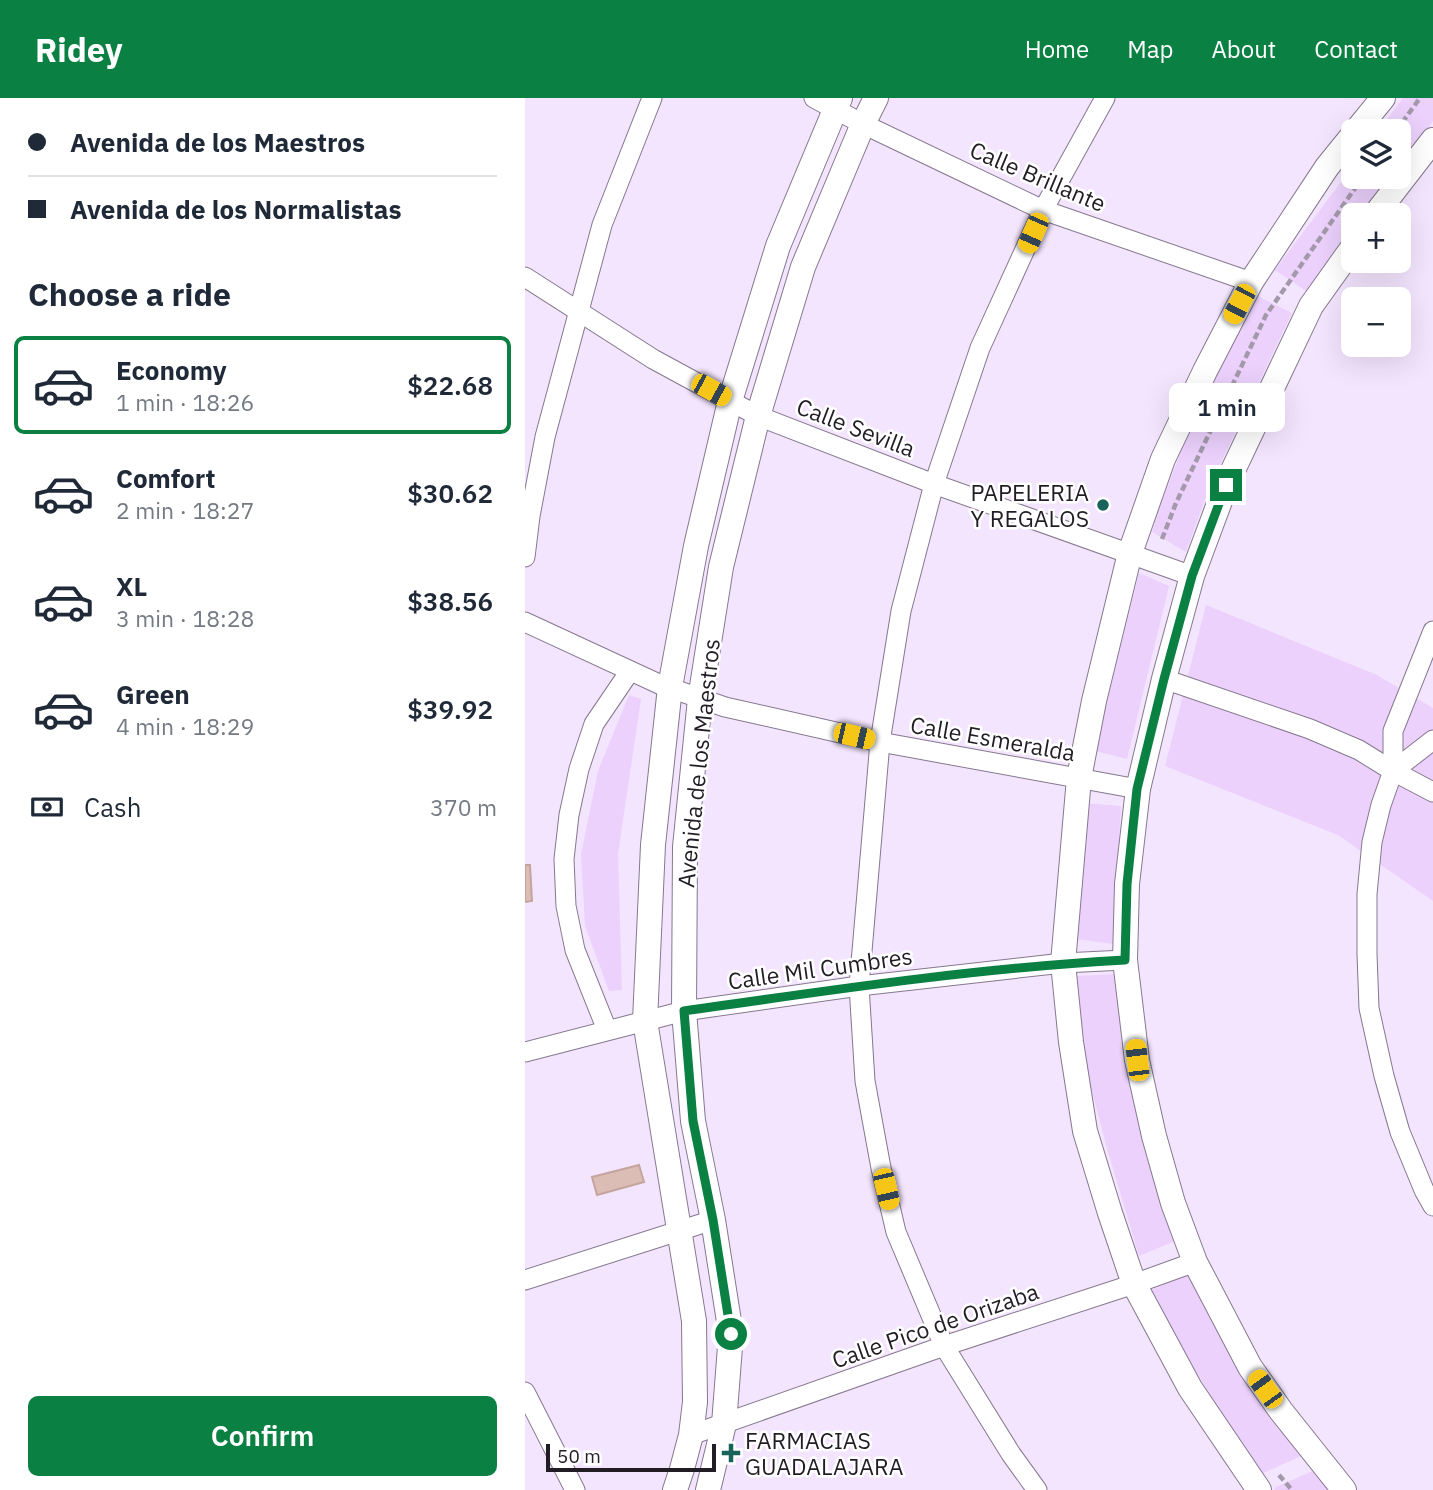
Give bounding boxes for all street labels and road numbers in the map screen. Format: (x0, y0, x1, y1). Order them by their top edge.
street label: Calle Brillante (966, 134, 1110, 218)
street label: Calle Sevilla (792, 391, 920, 463)
street label: Avenida de los Maestros (670, 637, 726, 889)
street label: Calle Esmeralda (908, 709, 1078, 767)
street label: Calle Mil Cumbres (726, 940, 914, 996)
street label: Calle Pico de Orizaba (828, 1276, 1042, 1374)

